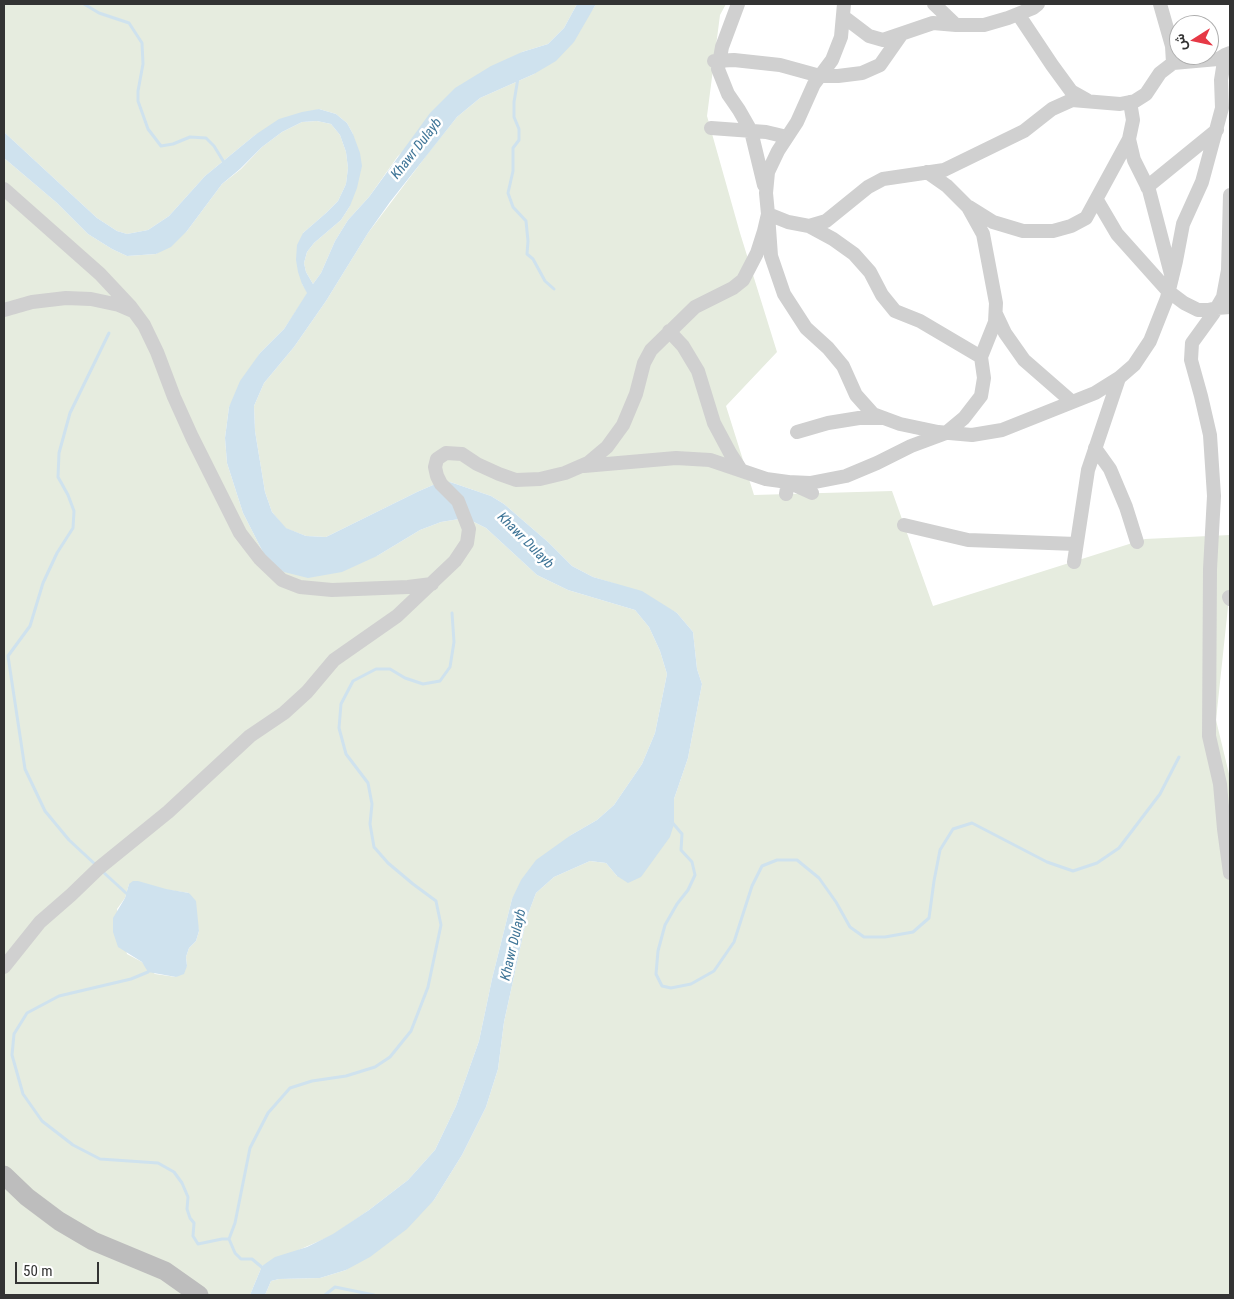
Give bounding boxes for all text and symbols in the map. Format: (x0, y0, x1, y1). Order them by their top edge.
north arrow (1169, 15, 1219, 65)
text: ش (1171, 33, 1190, 52)
water label: Khawr Dulayb (388, 115, 446, 183)
water label: Khawr Dulayb (493, 509, 557, 573)
water label: Khawr Dulayb (498, 908, 530, 982)
scale bar (18, 1252, 101, 1284)
text: 50 m (23, 1262, 53, 1280)

